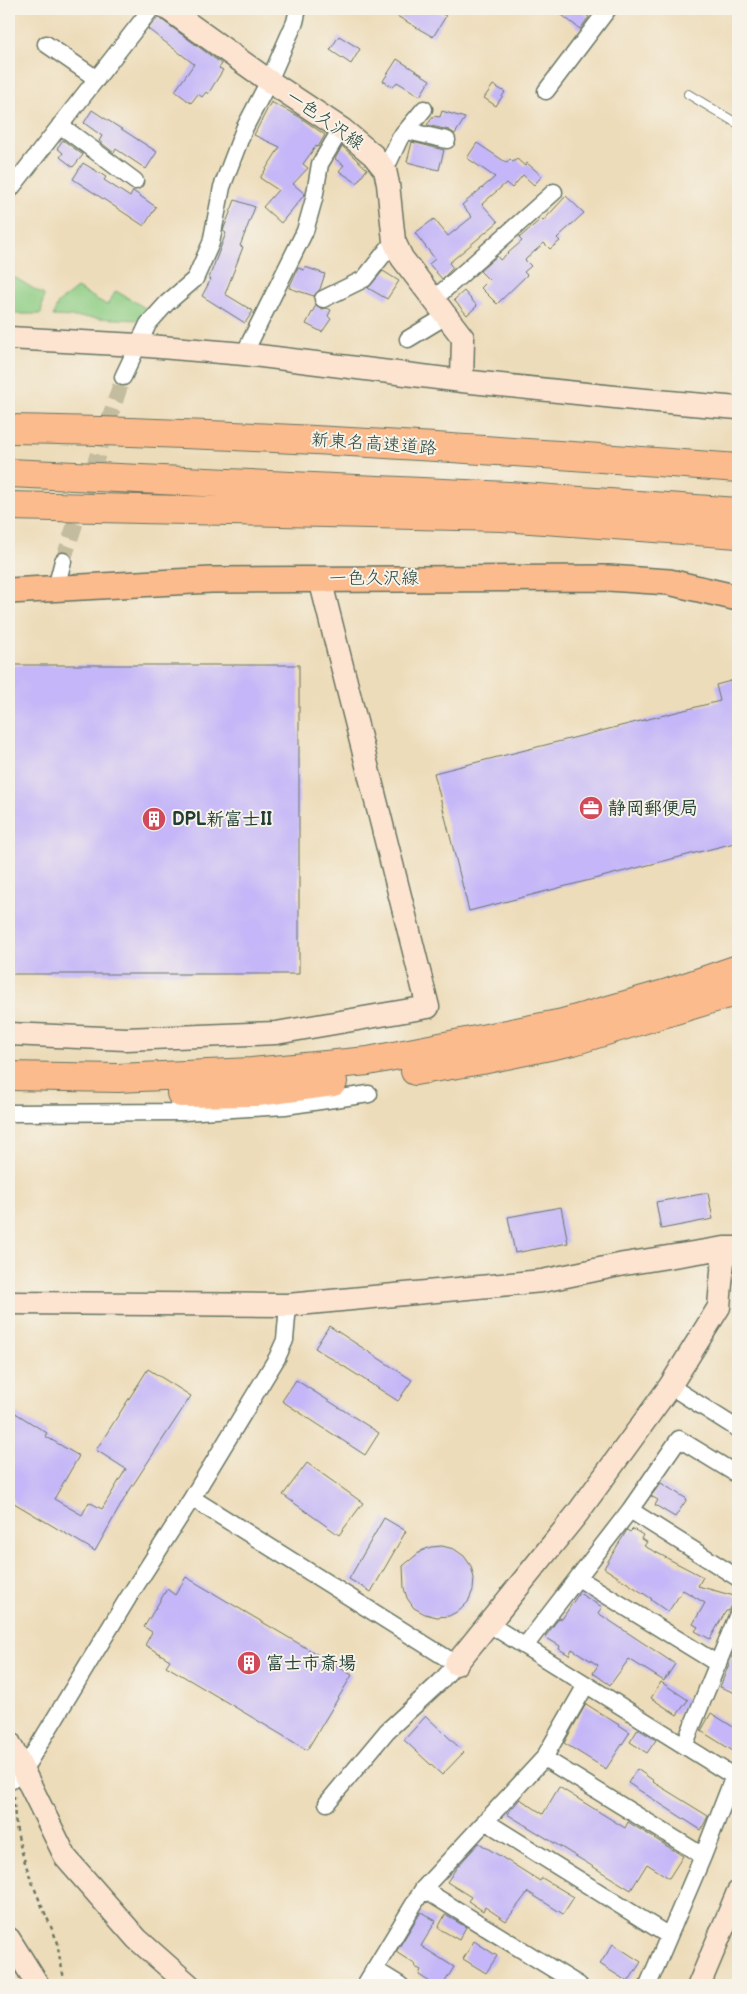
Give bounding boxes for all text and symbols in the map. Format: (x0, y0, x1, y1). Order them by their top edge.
street label: 一色久沢線 (282, 86, 368, 154)
street label: 新東名高速道路 (310, 429, 438, 459)
street label: 一色久沢線 (329, 568, 419, 589)
office icon: 静岡郵便局 (578, 795, 604, 821)
place label: 静岡郵便局 (608, 798, 698, 819)
building icon: DPL新富士II (141, 806, 167, 832)
place label: DPL新富士II (172, 809, 272, 830)
building icon: 富士市斎場 (236, 1650, 262, 1676)
place label: 富士市斎場 (266, 1653, 356, 1674)

